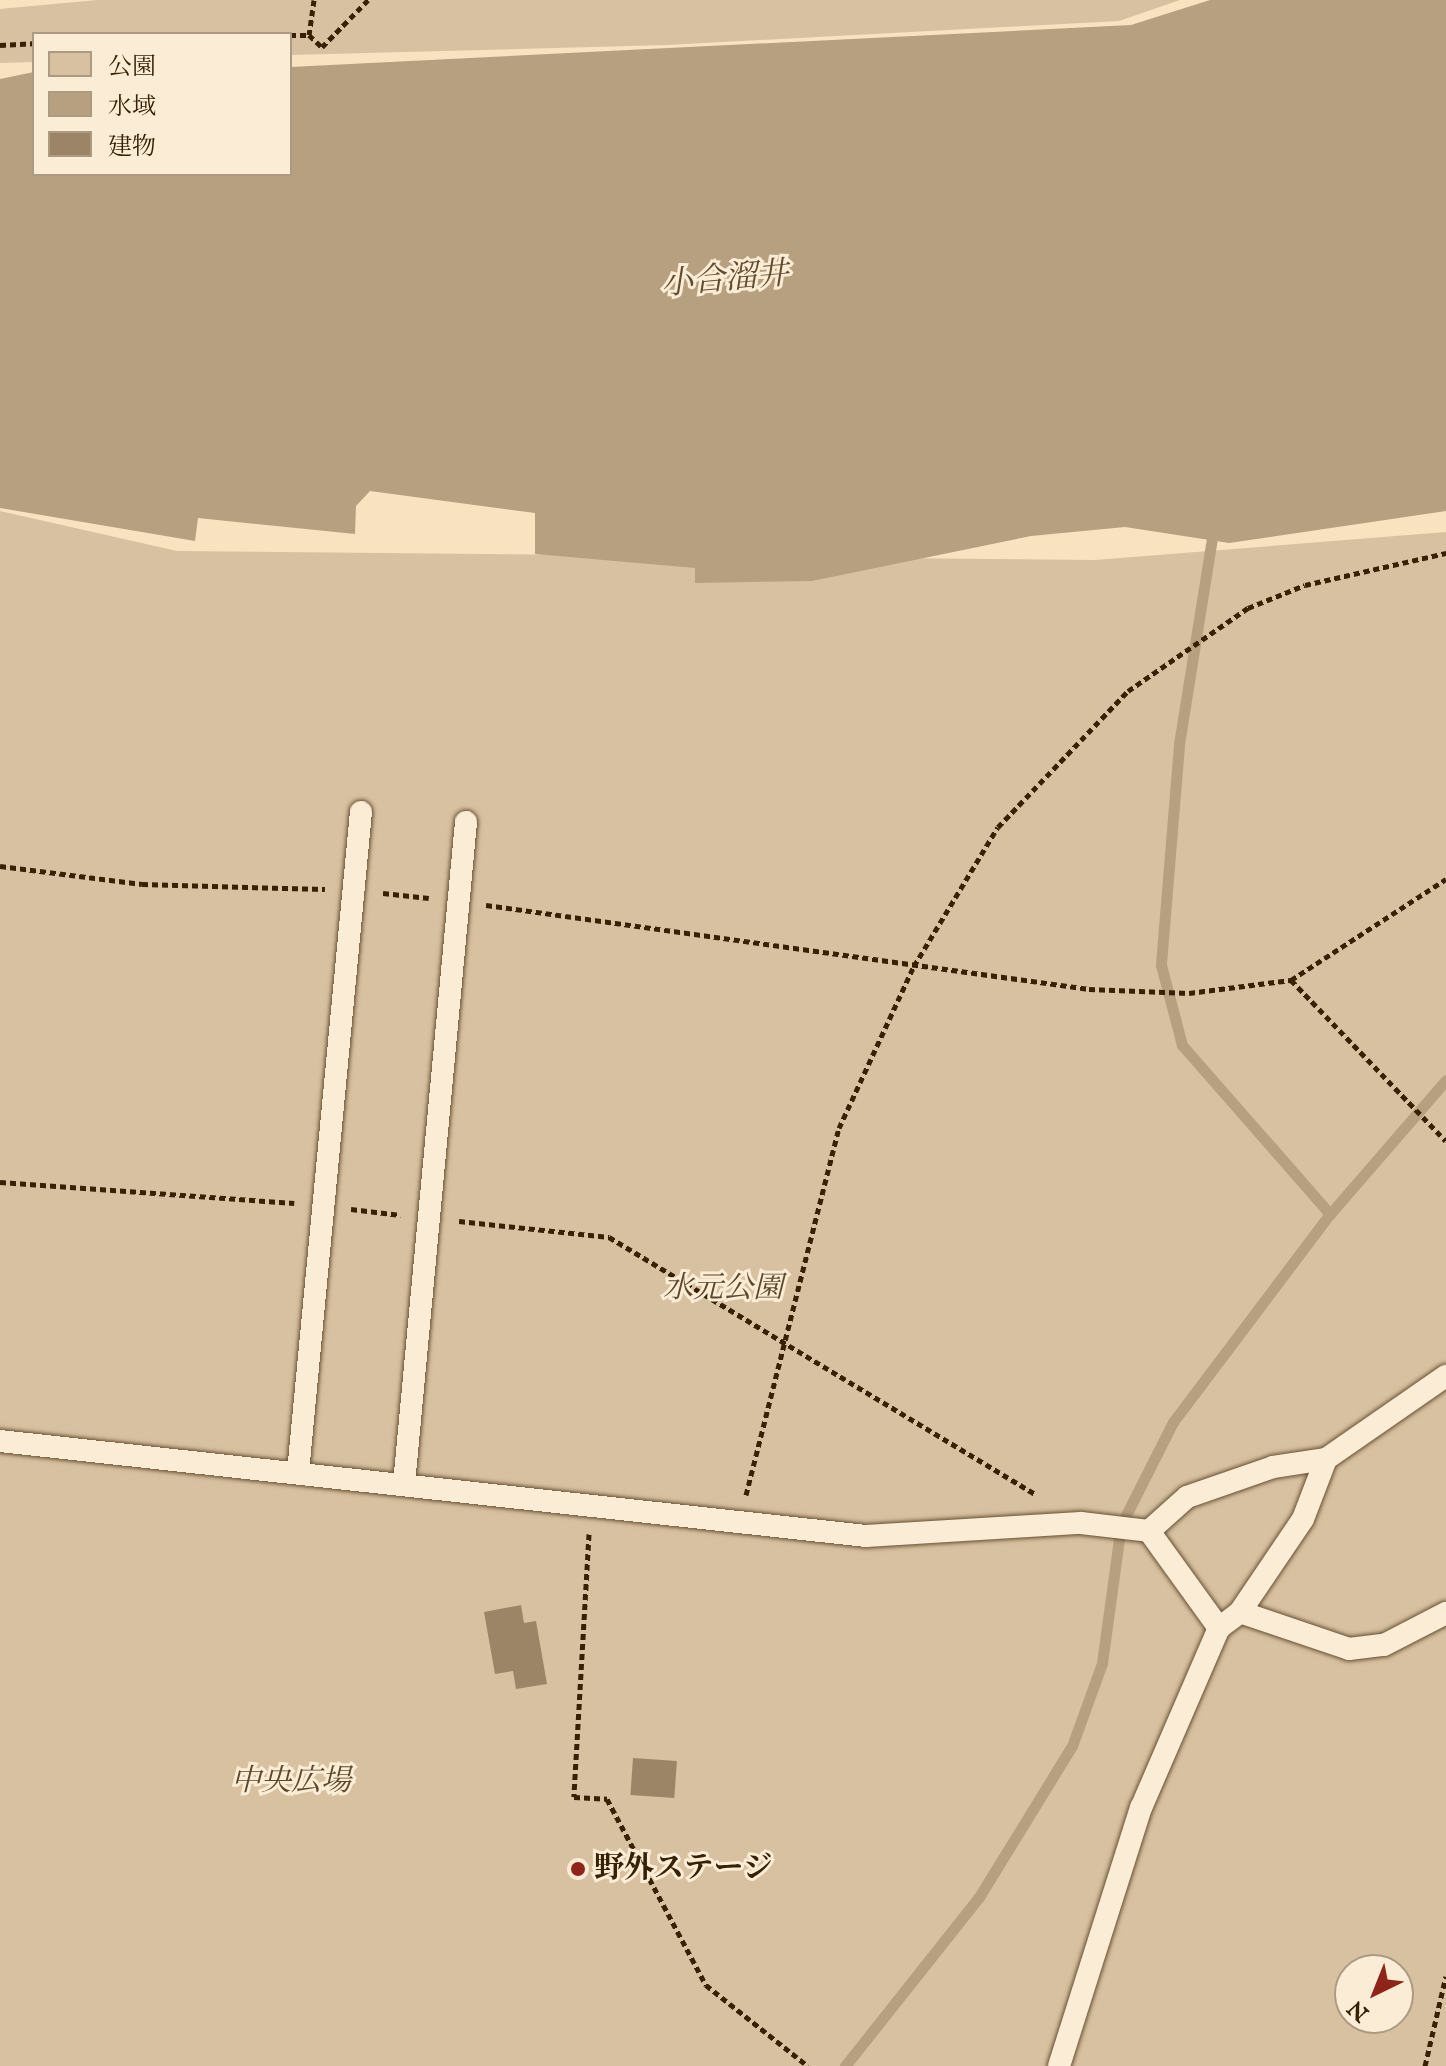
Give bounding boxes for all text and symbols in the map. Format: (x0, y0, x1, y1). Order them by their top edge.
legend (32, 32, 292, 176)
text: 公園 (108, 52, 156, 83)
text: 水域 (108, 92, 156, 123)
text: 建物 (108, 132, 156, 163)
water label: 小合溜井 (660, 256, 790, 306)
park label: 水元公園 (663, 1271, 783, 1307)
park label: 中央広場 (231, 1764, 351, 1800)
place label: 野外ステージ (594, 1851, 774, 1887)
marker: 野外ステージ (569, 1860, 587, 1878)
north arrow (1334, 1954, 1414, 2034)
text: N (1342, 1993, 1376, 2027)

